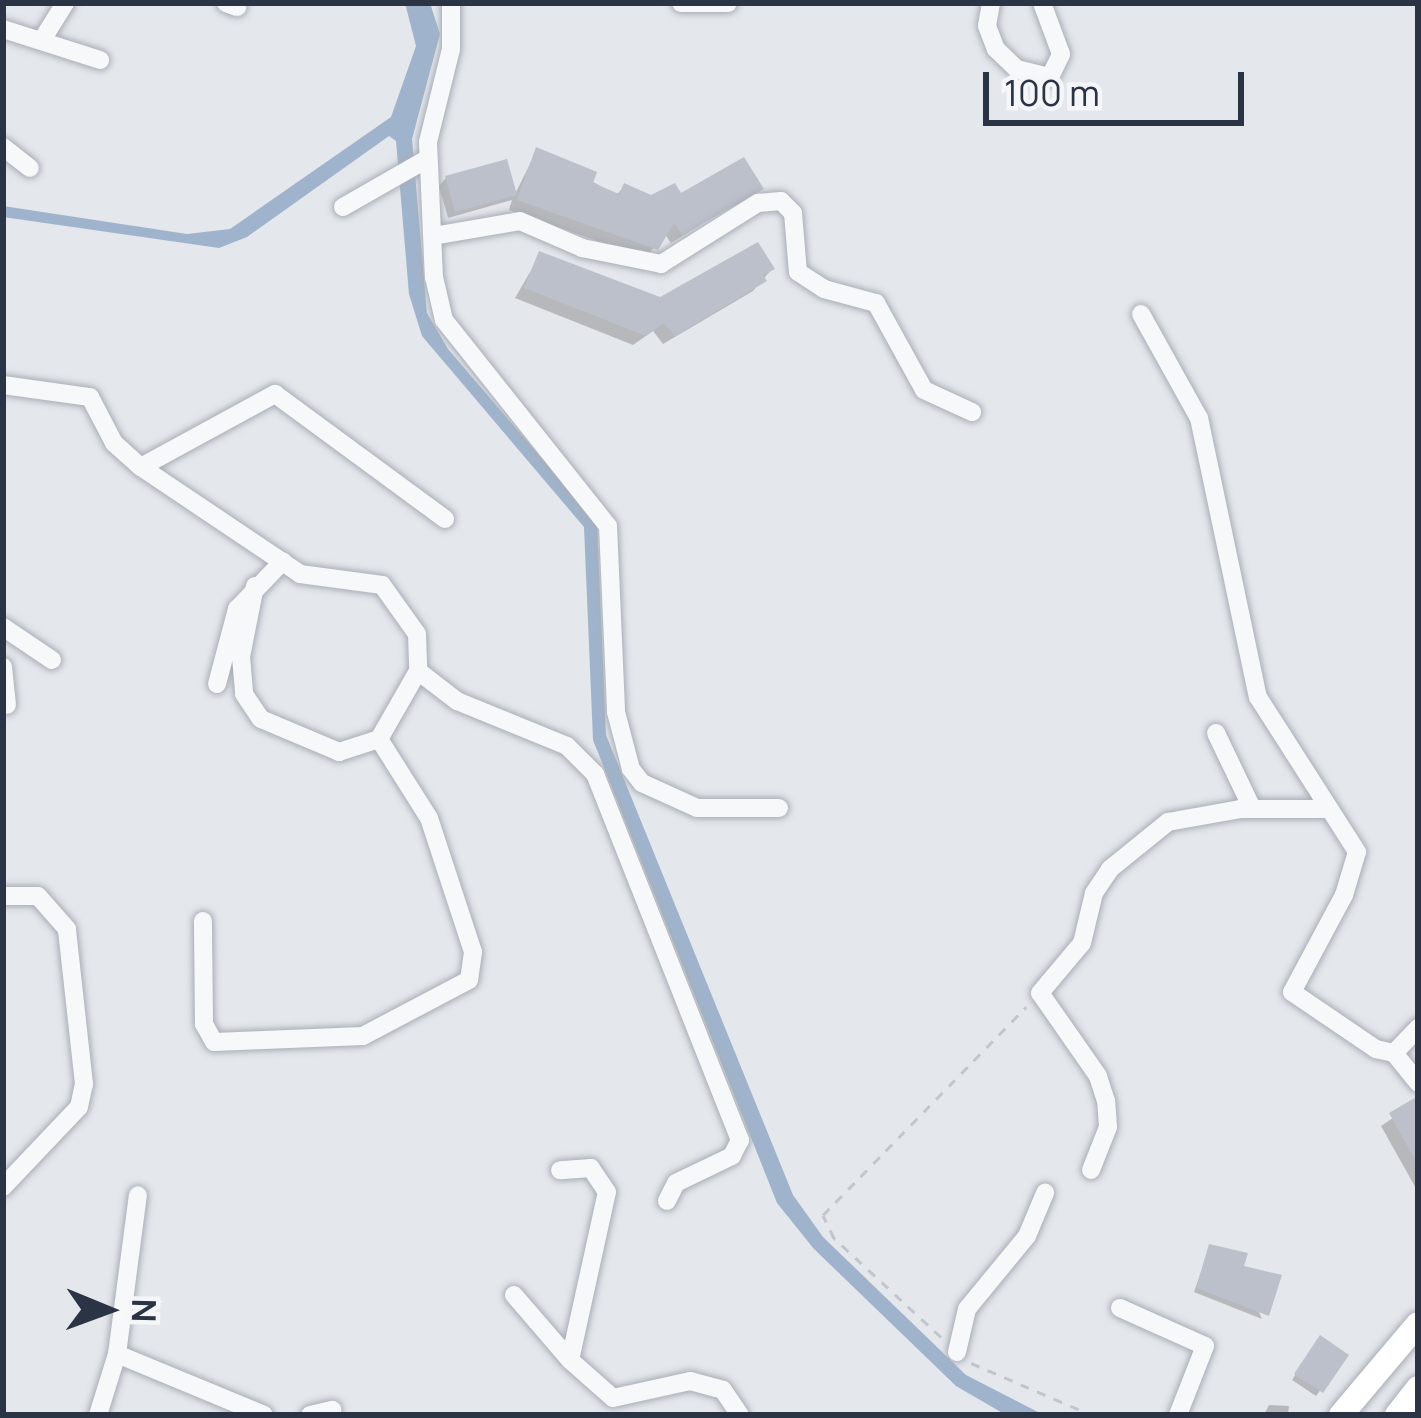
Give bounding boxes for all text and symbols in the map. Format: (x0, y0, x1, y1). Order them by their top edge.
scale bar (989, 48, 1250, 122)
text: 100 m (1004, 68, 1100, 117)
north arrow (48, 1250, 168, 1370)
text: N (122, 1298, 167, 1323)

